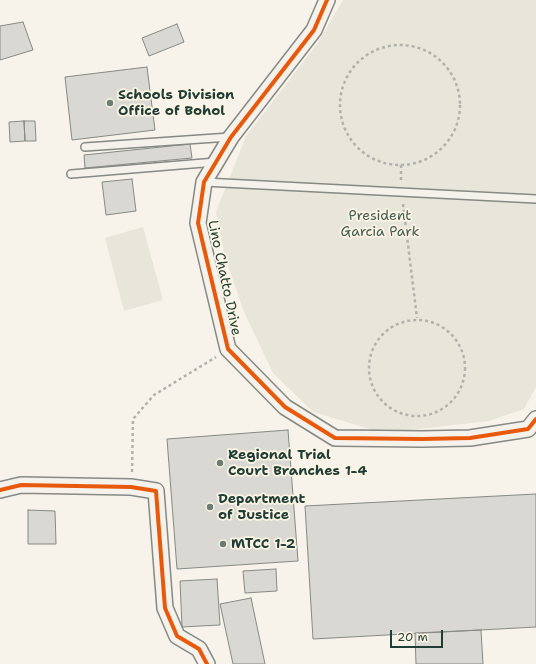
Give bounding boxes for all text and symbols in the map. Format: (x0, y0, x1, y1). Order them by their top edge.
place label: Schools Division Office of Bohol (118, 87, 234, 120)
marker: Schools Division Office of Bohol (105, 98, 115, 108)
park label: President Garcia Park (341, 208, 419, 240)
street label: Lino Chatto Drive (204, 219, 244, 337)
place label: Regional Trial Court Branches 1-4 (228, 447, 367, 480)
marker: Regional Trial Court Branches 1-4 (215, 458, 225, 468)
place label: Department of Justice (218, 491, 305, 524)
marker: Department of Justice (205, 502, 215, 512)
place label: MTCC 1-2 (231, 536, 296, 552)
marker: MTCC 1-2 (218, 539, 228, 549)
scale bar (392, 622, 445, 648)
text: 20 m (397, 629, 428, 645)

